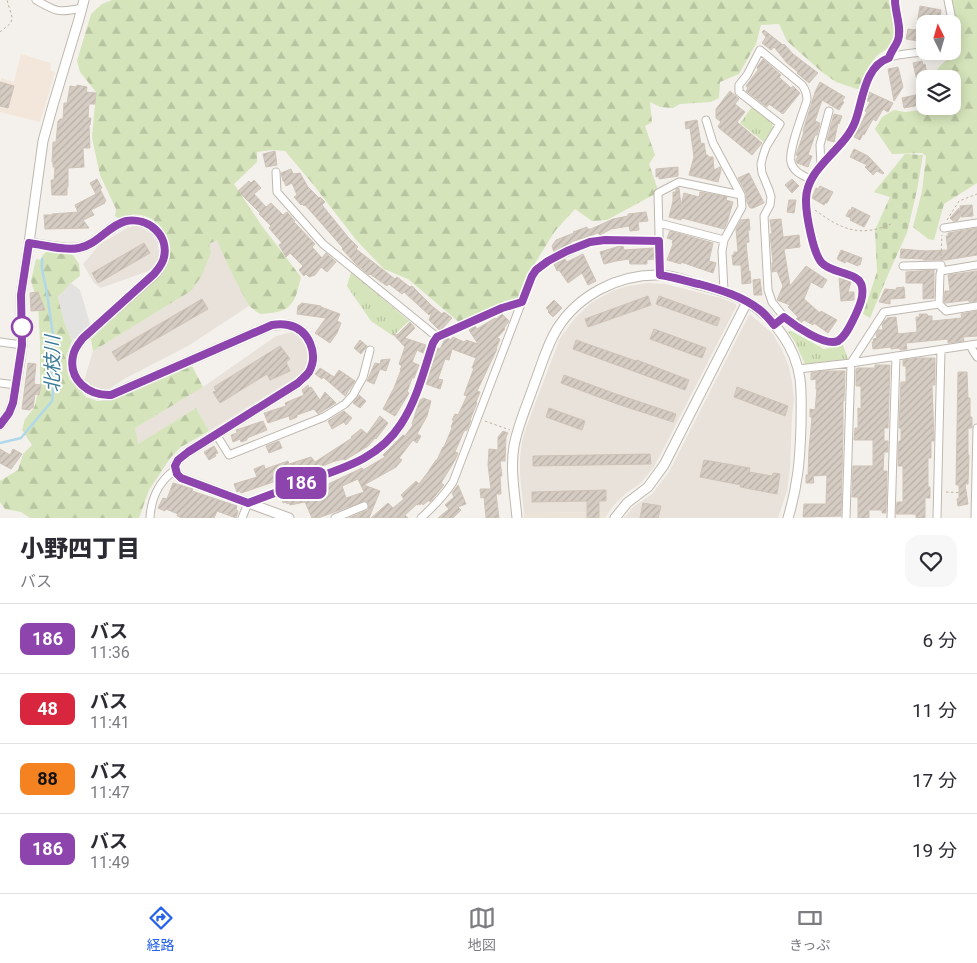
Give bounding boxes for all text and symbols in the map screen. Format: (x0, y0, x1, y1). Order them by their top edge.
north arrow (916, 15, 961, 60)
map controls (916, 15, 961, 115)
button: layers (916, 70, 961, 115)
unlabelled marker (11, 316, 33, 338)
water label: 北枝川 (41, 334, 64, 393)
line badge: 186 (272, 467, 330, 499)
text: 186 (286, 472, 316, 493)
text: 小野四丁目 (20, 535, 140, 563)
button: heart (905, 535, 957, 587)
text: バス (20, 572, 52, 591)
text: バス (90, 620, 128, 643)
text: 186 (32, 628, 63, 649)
text: 6 分 (923, 629, 957, 652)
text: 11:36 (90, 643, 130, 662)
text: バス (90, 690, 128, 713)
text: 48 (37, 698, 58, 719)
text: 11 分 (912, 699, 957, 722)
text: 11:41 (90, 713, 130, 732)
text: バス (90, 760, 128, 783)
text: 88 (37, 768, 58, 789)
text: 17 分 (912, 769, 957, 792)
text: 11:47 (90, 783, 130, 802)
text: バス (90, 830, 128, 853)
text: 186 (32, 838, 63, 859)
text: 19 分 (912, 839, 957, 862)
text: 11:49 (90, 853, 130, 872)
tab: 経路 (147, 904, 175, 954)
tab: 地図 (468, 904, 496, 954)
tab: きっぷ (789, 904, 830, 954)

